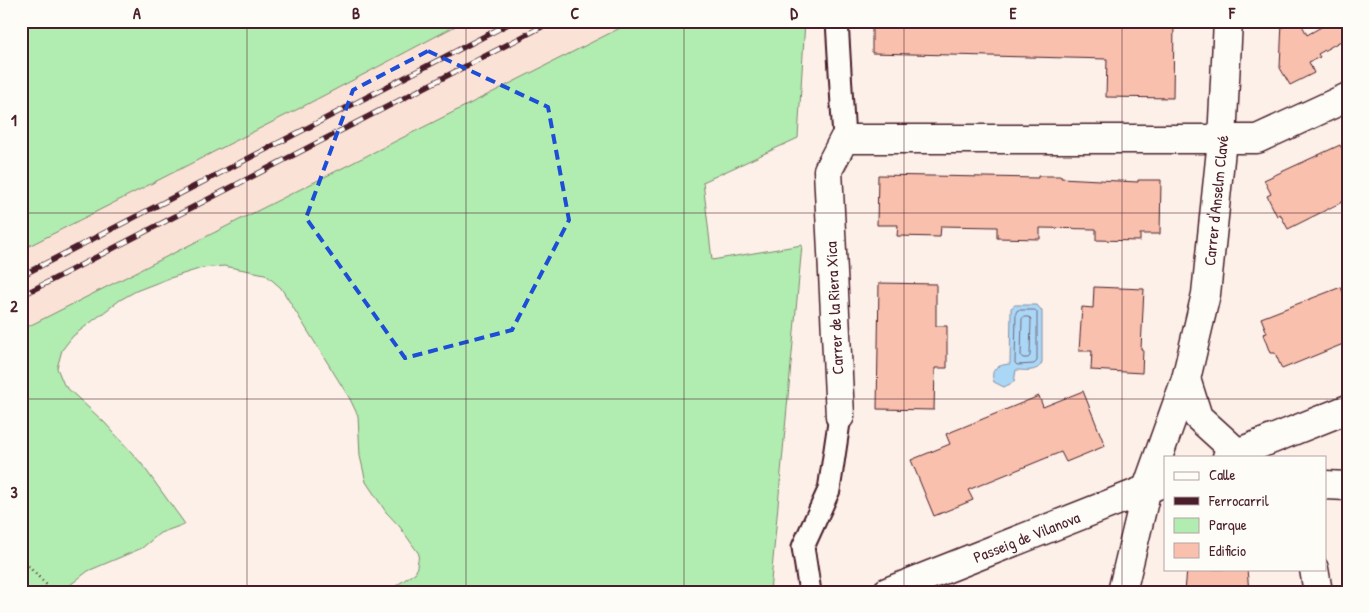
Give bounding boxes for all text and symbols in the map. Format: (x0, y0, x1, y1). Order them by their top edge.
text: A (133, 2, 141, 24)
text: B (352, 2, 360, 24)
text: C (571, 2, 580, 24)
text: D (790, 2, 798, 24)
text: E (1009, 2, 1017, 24)
text: F (1228, 2, 1236, 24)
text: 1 (11, 109, 17, 131)
street label: Carrer d'Anselm Clavé (1198, 134, 1233, 267)
street label: Carrer de la Riera Xica (820, 241, 848, 375)
text: 2 (10, 295, 18, 317)
legend (1164, 456, 1326, 570)
text: Calle (1209, 464, 1236, 485)
text: 3 (10, 481, 18, 503)
text: Ferrocarril (1208, 490, 1269, 511)
street label: Passeig de Vilanova (970, 506, 1083, 568)
text: Parque (1209, 514, 1247, 535)
text: Edificio (1209, 540, 1246, 561)

